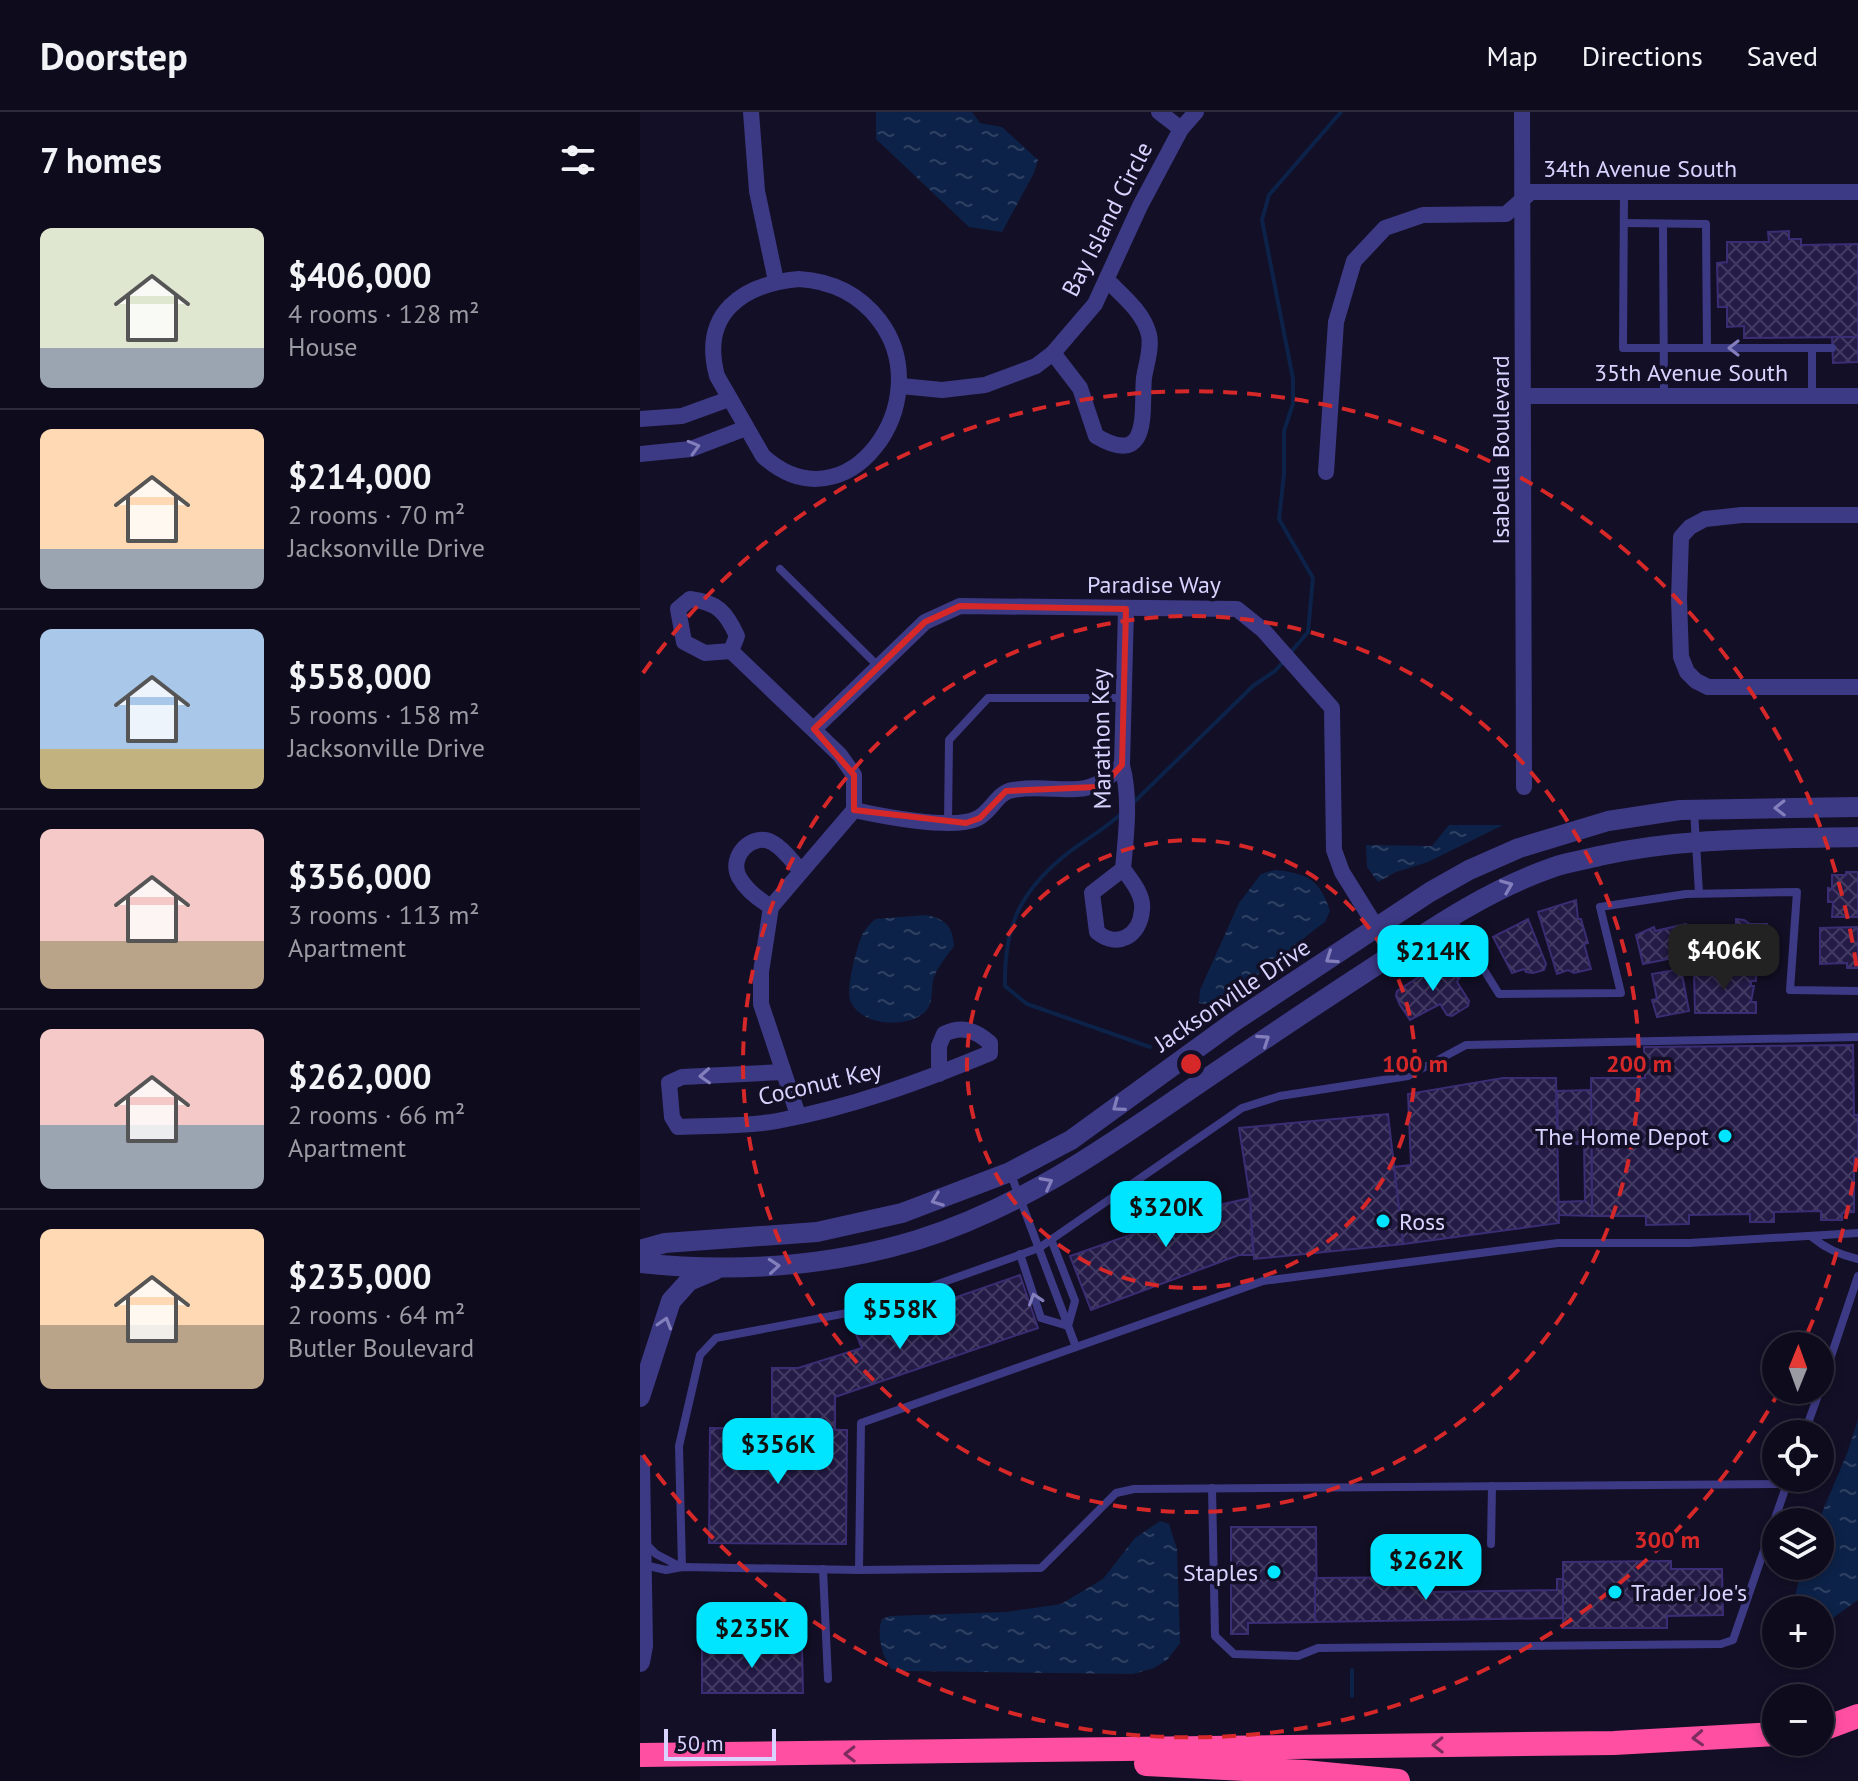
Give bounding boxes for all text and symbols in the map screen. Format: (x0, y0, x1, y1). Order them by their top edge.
text: Doorstep (40, 31, 188, 80)
text: Map (1487, 37, 1538, 74)
text: Directions (1582, 37, 1703, 74)
text: Saved (1747, 37, 1818, 74)
street label: Bay Island Circle (1055, 136, 1159, 302)
text: 7 homes (40, 138, 162, 182)
icon: filters (556, 138, 600, 182)
street label: 34th Avenue South (1543, 153, 1737, 184)
text: $406,000 (288, 253, 432, 297)
icon: home (104, 260, 200, 356)
text: 4 rooms · 128 m² (288, 297, 480, 330)
text: House (288, 330, 358, 363)
one-way arrow (1727, 339, 1740, 357)
street label: Isabella Boulevard (1485, 355, 1516, 545)
street label: 35th Avenue South (1594, 357, 1788, 388)
one-way arrow (687, 440, 701, 456)
text: $214,000 (288, 454, 432, 498)
icon: home (104, 461, 200, 557)
text: 2 rooms · 70 m² (288, 498, 465, 531)
text: Jacksonville Drive (288, 531, 485, 564)
street label: Paradise Way (1087, 569, 1221, 600)
text: $558,000 (288, 654, 432, 698)
icon: home (104, 661, 200, 757)
street label: Marathon Key (1084, 668, 1118, 810)
text: 5 rooms · 158 m² (288, 698, 480, 731)
text: Jacksonville Drive (288, 731, 485, 764)
one-way arrow (1773, 800, 1786, 817)
text: $356,000 (288, 854, 432, 898)
icon: home (104, 861, 200, 957)
one-way arrow (1499, 879, 1513, 896)
text: 3 rooms · 113 m² (288, 898, 480, 931)
pin: $406K (1668, 924, 1780, 992)
pin: $214K (1377, 925, 1489, 993)
text: Apartment (288, 931, 406, 964)
street label: Jacksonville Drive (1147, 931, 1316, 1059)
text: $406K (1686, 933, 1762, 966)
text: $214K (1395, 934, 1471, 967)
one-way arrow (1326, 948, 1340, 963)
one-way arrow (1255, 1035, 1269, 1050)
text: 100 m (1382, 1048, 1448, 1079)
text: 200 m (1606, 1048, 1672, 1079)
centre of rings (1177, 1050, 1205, 1078)
text: $262,000 (288, 1054, 432, 1098)
street label: Coconut Key (755, 1054, 885, 1112)
icon: home (104, 1061, 200, 1157)
one-way arrow (698, 1067, 711, 1084)
one-way arrow (1112, 1097, 1126, 1111)
text: 2 rooms · 66 m² (288, 1098, 465, 1131)
place label: The Home Depot (1535, 1121, 1709, 1152)
marker: The Home Depot (1716, 1127, 1734, 1145)
text: Apartment (288, 1131, 406, 1164)
one-way arrow (1039, 1178, 1054, 1193)
pin: $320K (1110, 1181, 1222, 1249)
one-way arrow (931, 1190, 945, 1207)
text: $320K (1128, 1190, 1204, 1223)
place label: Ross (1399, 1206, 1445, 1237)
marker: Ross (1374, 1212, 1392, 1230)
text: $235,000 (288, 1254, 432, 1298)
one-way arrow (768, 1258, 781, 1275)
icon: home (104, 1261, 200, 1357)
pin: $558K (844, 1283, 956, 1351)
text: $558K (862, 1292, 938, 1325)
one-way arrow (1028, 1293, 1044, 1307)
text: 2 rooms · 64 m² (288, 1298, 465, 1331)
one-way arrow (655, 1316, 671, 1330)
text: Butler Boulevard (288, 1331, 474, 1364)
north arrow (1762, 1332, 1834, 1404)
map controls (1762, 1332, 1834, 1756)
pin: $356K (722, 1418, 834, 1486)
button: locate (1762, 1420, 1834, 1492)
text: $356K (740, 1427, 816, 1460)
button: layers (1762, 1508, 1834, 1580)
text: 300 m (1634, 1524, 1700, 1555)
pin: $262K (1370, 1534, 1482, 1602)
text: $262K (1388, 1543, 1464, 1576)
place label: Staples (1183, 1557, 1258, 1588)
marker: Staples (1265, 1563, 1283, 1581)
place label: Trader Joe's (1631, 1577, 1747, 1608)
marker: Trader Joe's (1606, 1583, 1624, 1601)
button: + (1762, 1596, 1834, 1668)
pin: $235K (696, 1602, 808, 1670)
text: $235K (714, 1611, 790, 1644)
button: − (1762, 1684, 1834, 1756)
scale bar (664, 1725, 776, 1761)
text: 50 m (676, 1729, 724, 1757)
one-way arrow (1691, 1730, 1704, 1747)
one-way arrow (1431, 1736, 1444, 1754)
one-way arrow (843, 1745, 856, 1763)

